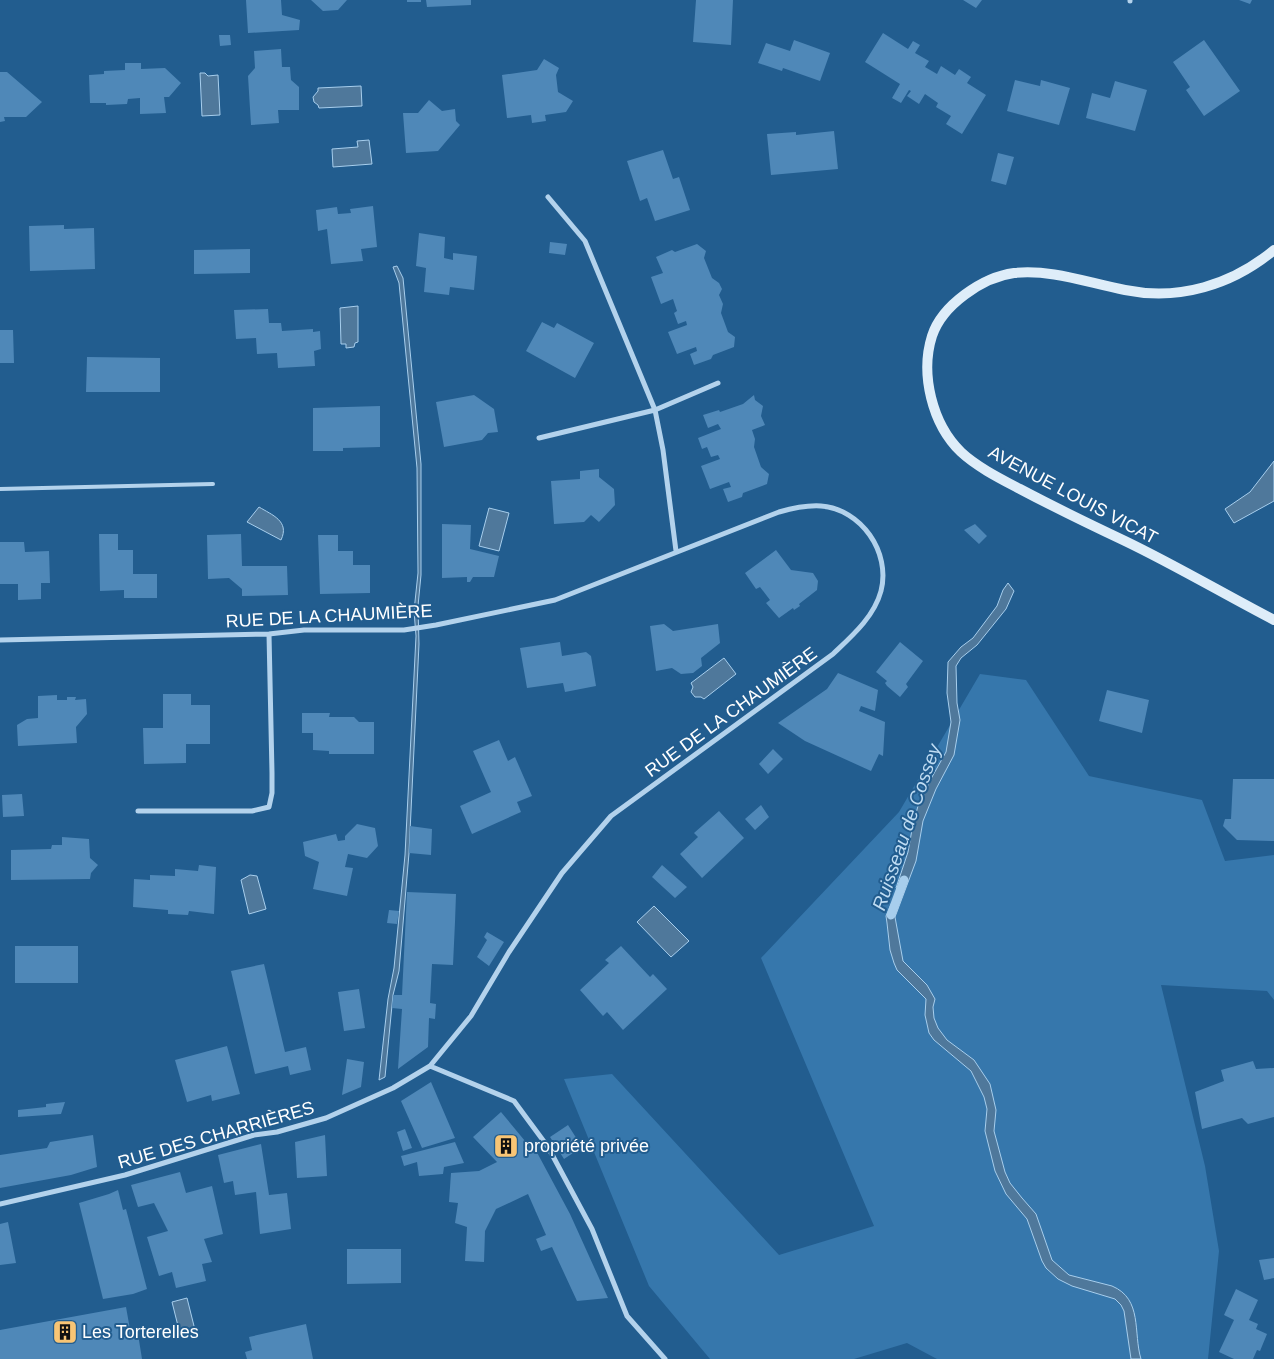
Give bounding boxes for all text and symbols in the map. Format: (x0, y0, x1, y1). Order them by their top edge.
street label: AVENUE LOUIS VICAT (985, 442, 1161, 548)
street label: RUE DE LA CHAUMIÈRE (225, 601, 433, 631)
street label: RUE DE LA CHAUMIÈRE (641, 643, 821, 781)
water label: Ruisseau de Cossey (868, 740, 945, 913)
street label: RUE DES CHARRIÈRES (116, 1097, 316, 1173)
building icon: propriété privée (493, 1133, 519, 1159)
place label: propriété privée (524, 1136, 649, 1156)
building icon: Les Torterelles (52, 1319, 78, 1345)
place label: Les Torterelles (82, 1322, 199, 1342)

